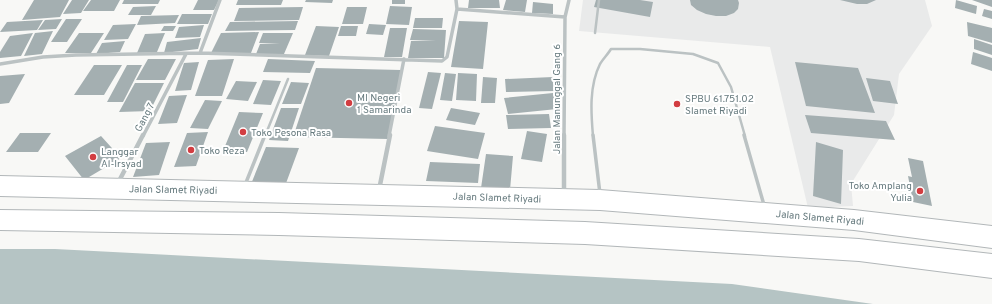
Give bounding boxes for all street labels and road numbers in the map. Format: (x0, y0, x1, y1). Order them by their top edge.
street label: Jalan Manunggal Gang 6 (551, 44, 564, 154)
street label: Gang 7 (132, 101, 158, 134)
street label: Jalan Slamet Riyadi (129, 183, 217, 198)
street label: Jalan Slamet Riyadi (452, 190, 541, 207)
street label: Jalan Slamet Riyadi (775, 208, 865, 229)

